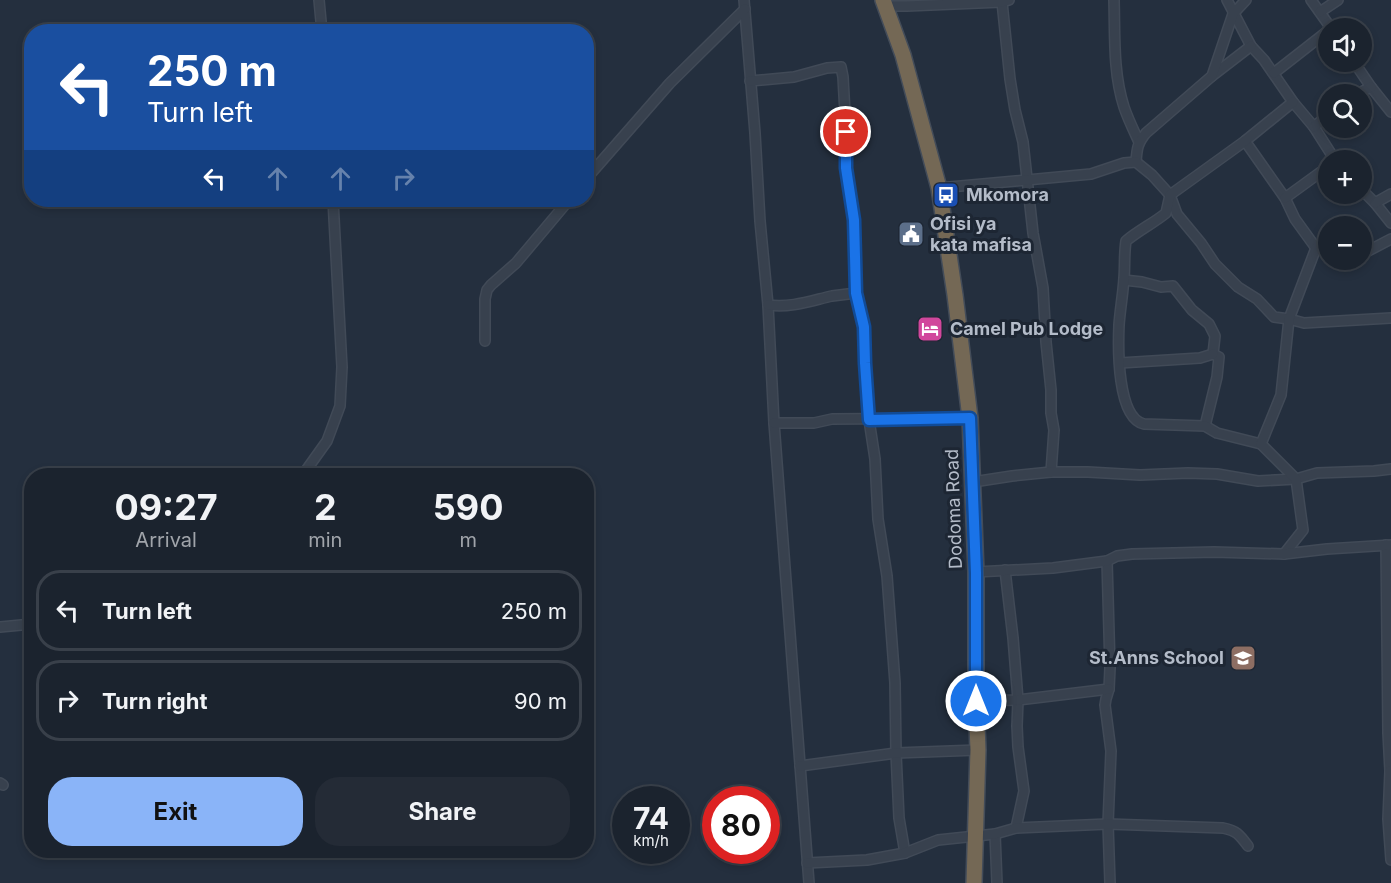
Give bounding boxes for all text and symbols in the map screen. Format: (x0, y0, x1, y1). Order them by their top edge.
map controls (1318, 18, 1372, 270)
button: sound (1318, 18, 1372, 72)
text: 250 m (147, 45, 277, 96)
icon: left (48, 48, 126, 126)
button: search (1318, 84, 1372, 138)
text: Turn left (147, 96, 253, 129)
pin (820, 106, 871, 157)
icon: arrive (829, 115, 862, 148)
button: + (1318, 150, 1372, 204)
icon: left (198, 162, 231, 195)
icon: ahead (261, 162, 294, 195)
icon: ahead (324, 162, 357, 195)
icon: right (387, 162, 420, 195)
bus stop icon: Mkomora (931, 180, 961, 210)
place label: Mkomora (966, 184, 1049, 205)
place label: Ofisi ya kata mafisa (930, 213, 1032, 255)
button: − (1318, 216, 1372, 270)
public building icon: Ofisi ya kata mafisa (896, 219, 926, 249)
hotel icon: Camel Pub Lodge (915, 314, 945, 344)
place label: Camel Pub Lodge (950, 318, 1103, 339)
street label: Dodoma Road (941, 449, 966, 569)
text: 09:27 (114, 485, 218, 529)
text: 2 (314, 485, 337, 529)
text: 590 (433, 485, 504, 529)
text: Arrival (135, 528, 197, 552)
text: min (308, 528, 342, 552)
text: m (459, 528, 477, 552)
icon: left (51, 594, 84, 627)
text: Turn left (102, 598, 192, 624)
text: 250 m (501, 598, 567, 624)
school or university icon: St.Anns School (1228, 643, 1258, 673)
place label: St.Anns School (1089, 647, 1224, 668)
position arrow (944, 669, 1008, 733)
icon: right (51, 684, 84, 717)
text: Turn right (102, 688, 208, 714)
text: 90 m (514, 688, 567, 714)
button: Exit (48, 777, 303, 846)
button: Share (315, 777, 570, 846)
speed limit sign: 80 (702, 786, 780, 864)
text: 74 (633, 800, 669, 836)
text: km/h (633, 831, 669, 850)

